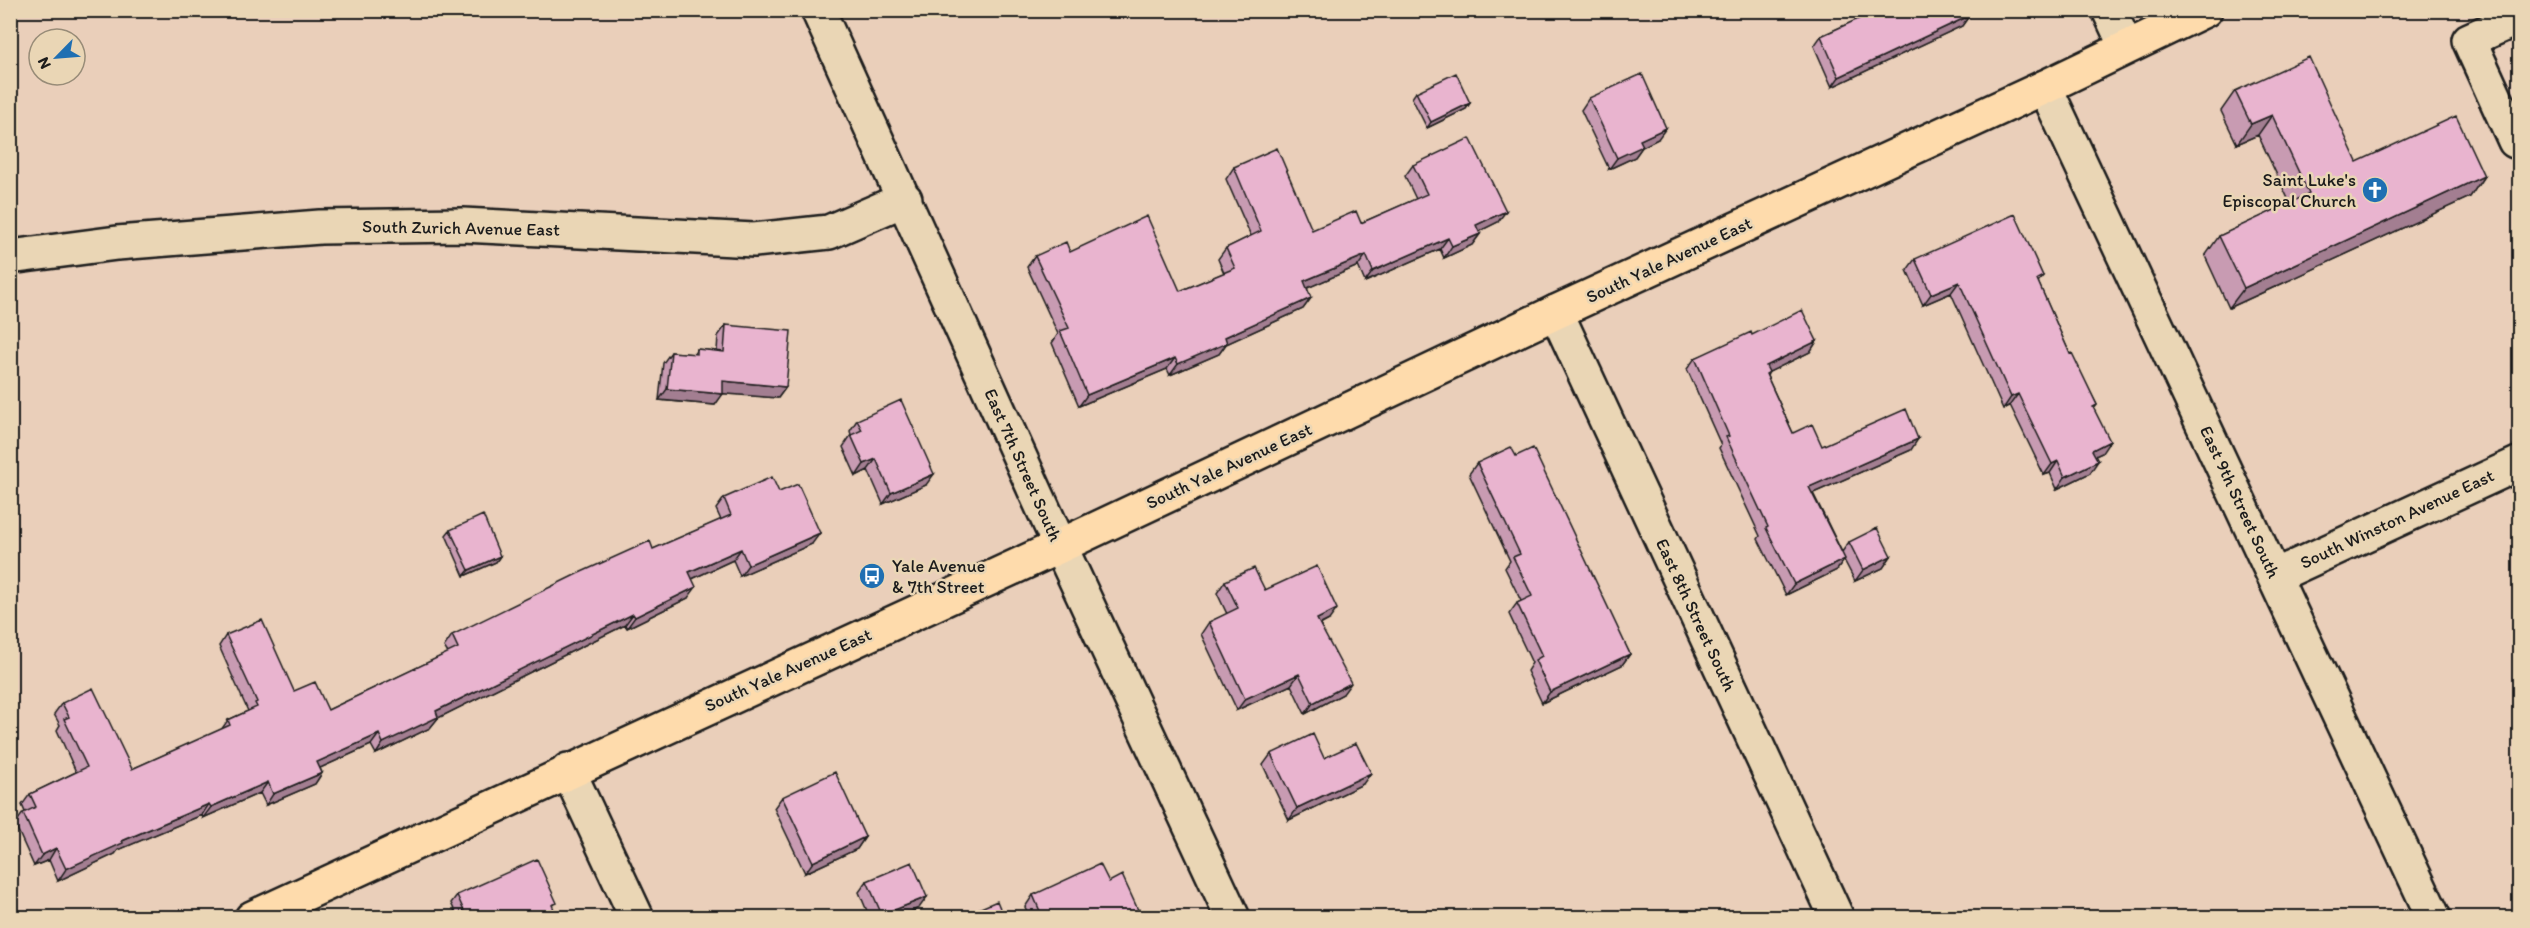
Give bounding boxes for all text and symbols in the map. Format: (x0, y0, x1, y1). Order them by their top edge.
north arrow (27, 27, 87, 87)
text: N (33, 54, 55, 72)
place label: Saint Luke's Episcopal Church (2222, 169, 2356, 212)
church icon: Saint Luke's Episcopal Church (2360, 175, 2390, 205)
street label: South Yale Avenue East (1583, 212, 1756, 308)
street label: South Zurich Avenue East (362, 215, 560, 241)
street label: East 7th Street South (979, 385, 1067, 545)
street label: South Yale Avenue East (1143, 418, 1316, 514)
street label: East 9th Street South (2195, 422, 2285, 582)
street label: South Winston Avenue East (2296, 464, 2498, 574)
street label: East 8th Street South (1651, 535, 1741, 695)
place label: Yale Avenue & 7th Street (892, 555, 985, 598)
bus stop icon: Yale Avenue & 7th Street (857, 561, 887, 591)
street label: South Yale Avenue East (701, 623, 875, 717)

